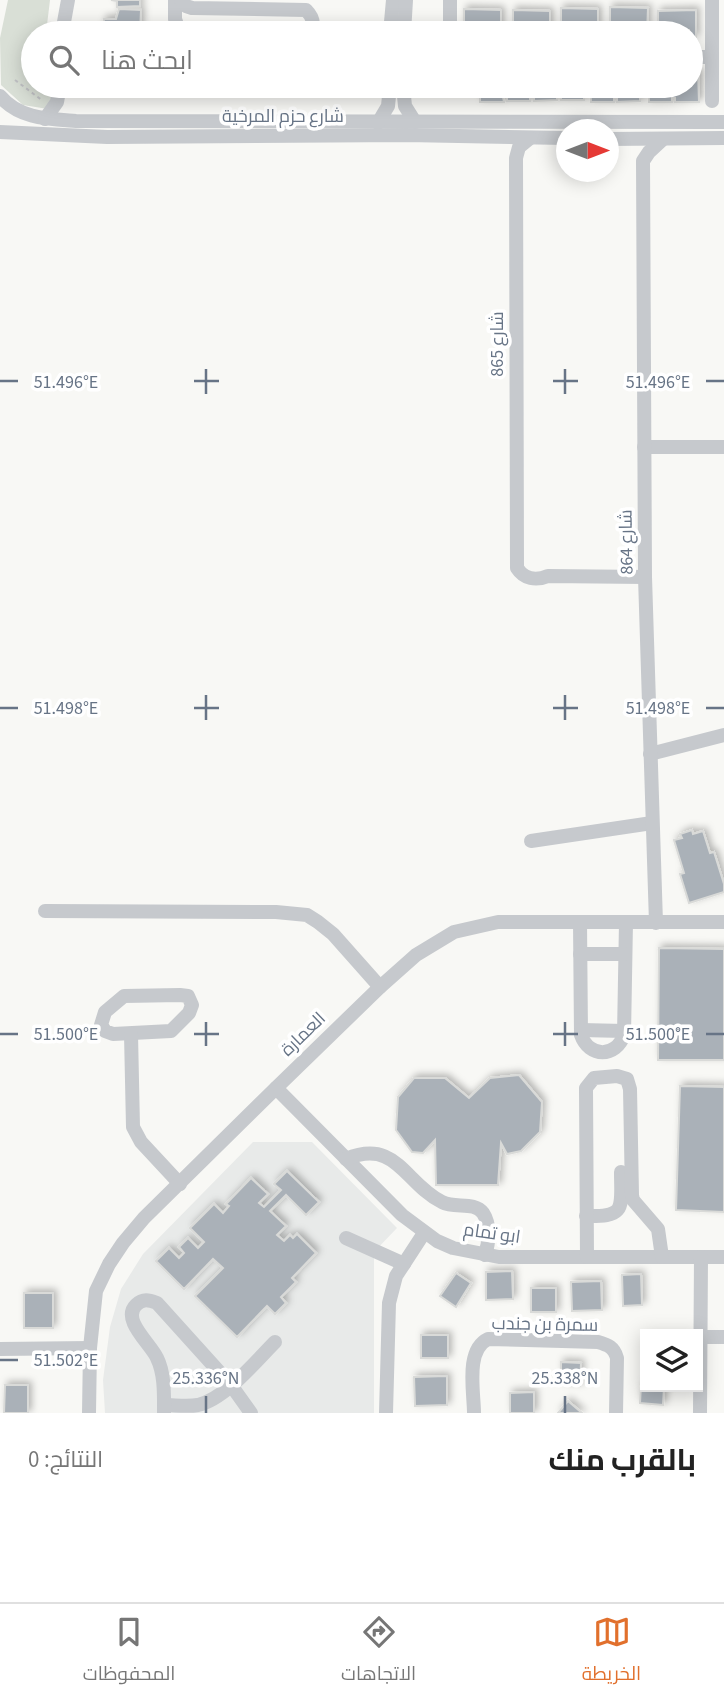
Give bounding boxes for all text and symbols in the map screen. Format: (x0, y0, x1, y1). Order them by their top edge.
search box (21, 21, 703, 98)
icon: search (45, 41, 83, 79)
text: ابحث هنا (101, 42, 193, 79)
street label: شارع حزم المرخية (222, 104, 344, 129)
north arrow (556, 119, 619, 182)
street label: شارع 865 (485, 311, 510, 377)
text: 51.496°E (34, 370, 98, 395)
text: 51.496°E (626, 370, 690, 395)
street label: شارع 864 (613, 509, 640, 575)
text: 51.498°E (34, 696, 98, 721)
text: 51.498°E (626, 696, 690, 721)
street label: العمارة (275, 1007, 331, 1062)
text: 51.500°E (34, 1022, 98, 1047)
text: 51.500°E (626, 1022, 690, 1047)
street label: ابو تمام (462, 1217, 522, 1250)
street label: سمرة بن جندب (491, 1311, 599, 1338)
map controls (640, 1329, 703, 1392)
button: layers (640, 1329, 703, 1392)
text: 51.502°E (34, 1348, 98, 1373)
text: 25.336°N (173, 1366, 239, 1391)
text: 25.338°N (532, 1366, 598, 1391)
text: بالقرب منك (548, 1439, 696, 1482)
text: النتائج: 0 (28, 1443, 103, 1476)
tab: المحفوظات (83, 1613, 175, 1691)
tab: الاتجاهات (341, 1613, 416, 1691)
tab: الخريطة (582, 1613, 641, 1691)

